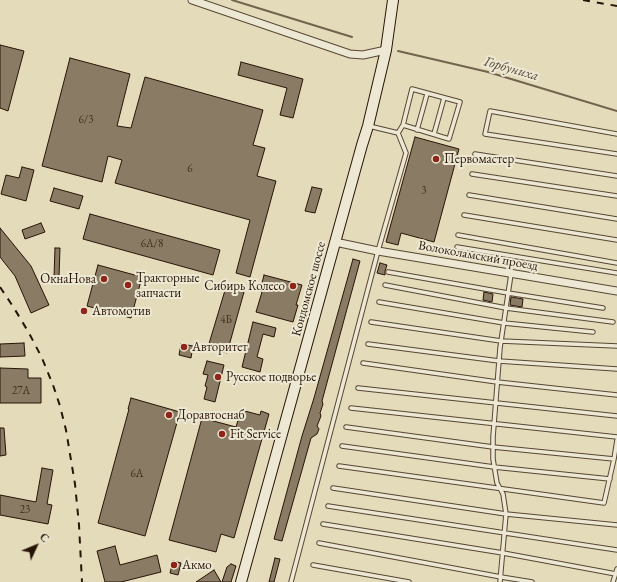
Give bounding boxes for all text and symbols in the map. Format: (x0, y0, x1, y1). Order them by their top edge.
water label: Горбуниха (482, 53, 540, 85)
house number: 6/3 (79, 113, 93, 127)
place label: Первомастер (444, 151, 514, 167)
marker: Первомастер (431, 154, 441, 164)
house number: 6 (187, 162, 193, 176)
house number: 3 (421, 184, 427, 198)
house number: 6А/8 (141, 237, 163, 251)
street label: Волоколамский проезд (417, 238, 539, 274)
street label: Кондомское шоссе (289, 240, 329, 338)
place label: Тракторные запчасти (136, 270, 200, 301)
place label: ОкнаНова (40, 271, 96, 287)
marker: ОкнаНова (99, 274, 109, 284)
place label: Сибирь Колесо (204, 278, 285, 294)
marker: Тракторные запчасти (123, 280, 133, 290)
marker: Сибирь Колесо (288, 281, 298, 291)
place label: Автомотив (92, 303, 150, 319)
marker: Автомотив (79, 306, 89, 316)
house number: 4Б (220, 313, 232, 327)
place label: Авторитет (192, 339, 248, 355)
marker: Авторитет (179, 342, 189, 352)
place label: Русское подворье (226, 369, 316, 385)
marker: Русское подворье (213, 372, 223, 382)
house number: 27А (12, 384, 30, 398)
place label: Доравтоснаб (177, 407, 245, 423)
marker: Доравтоснаб (164, 410, 174, 420)
place label: Fit Service (230, 426, 281, 442)
marker: Fit Service (217, 429, 227, 439)
house number: 6А (131, 467, 143, 481)
house number: 23 (20, 503, 30, 517)
north arrow (16, 526, 56, 566)
text: С (37, 530, 52, 545)
place label: Акмо (182, 557, 212, 573)
marker: Акмо (169, 560, 179, 570)

